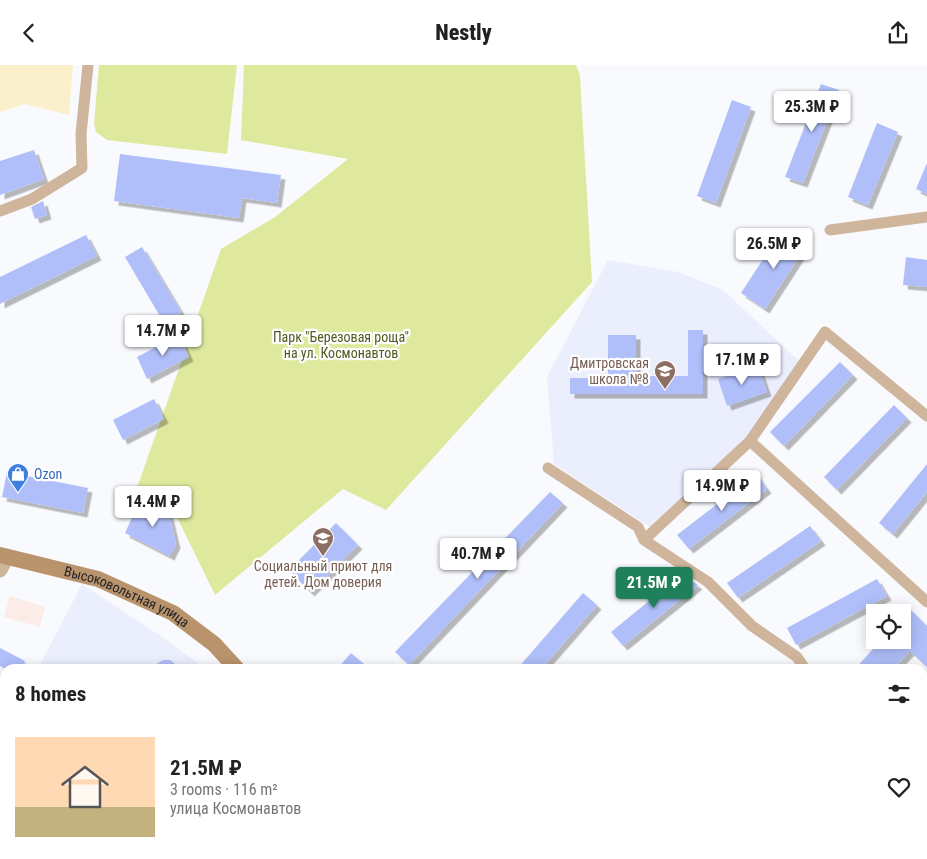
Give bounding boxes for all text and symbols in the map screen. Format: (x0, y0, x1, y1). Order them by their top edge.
icon: back (15, 19, 43, 47)
icon: share (884, 19, 912, 47)
text: Nestly (435, 20, 492, 45)
pin: 25.3M ₽ (766, 91, 858, 133)
text: 25.3M ₽ (785, 97, 839, 116)
pin: 26.5M ₽ (728, 227, 820, 270)
text: 26.5M ₽ (747, 234, 801, 253)
pin: 14.7M ₽ (117, 315, 209, 357)
text: 14.7M ₽ (136, 321, 190, 340)
park label: Парк "Березовая роща" на ул. Космонавтов (273, 329, 409, 361)
pin: 17.1M ₽ (696, 343, 788, 386)
text: 17.1M ₽ (715, 350, 769, 369)
place label: Дмитровская школа №8 (570, 355, 649, 387)
school or university icon: Дмитровская школа №8 (653, 359, 677, 390)
shop icon: Ozon (6, 462, 30, 493)
place label: Ozon (34, 466, 62, 482)
pin: 14.9M ₽ (676, 469, 768, 512)
text: 14.9M ₽ (695, 476, 749, 495)
pin: 14.4M ₽ (107, 485, 199, 528)
text: 14.4M ₽ (126, 492, 180, 511)
school or university icon: Социальный приют для детей. Дом доверия (311, 526, 335, 557)
pin: 40.7M ₽ (432, 537, 524, 580)
text: 40.7M ₽ (451, 544, 505, 563)
place label: Социальный приют для детей. Дом доверия (254, 558, 392, 590)
street label: Высоковольтная улица (62, 563, 193, 631)
pin: 21.5M ₽ (608, 567, 700, 609)
text: 21.5M ₽ (627, 573, 681, 592)
map controls (866, 604, 911, 649)
button: locate (866, 604, 911, 649)
icon: filters (885, 680, 913, 708)
text: 8 homes (15, 682, 86, 706)
text: 21.5M ₽ (170, 756, 242, 780)
icon: home (55, 757, 115, 817)
icon: heart (885, 773, 913, 801)
text: 3 rooms · 116 m² (170, 780, 278, 799)
text: улица Космонавтов (170, 799, 301, 818)

